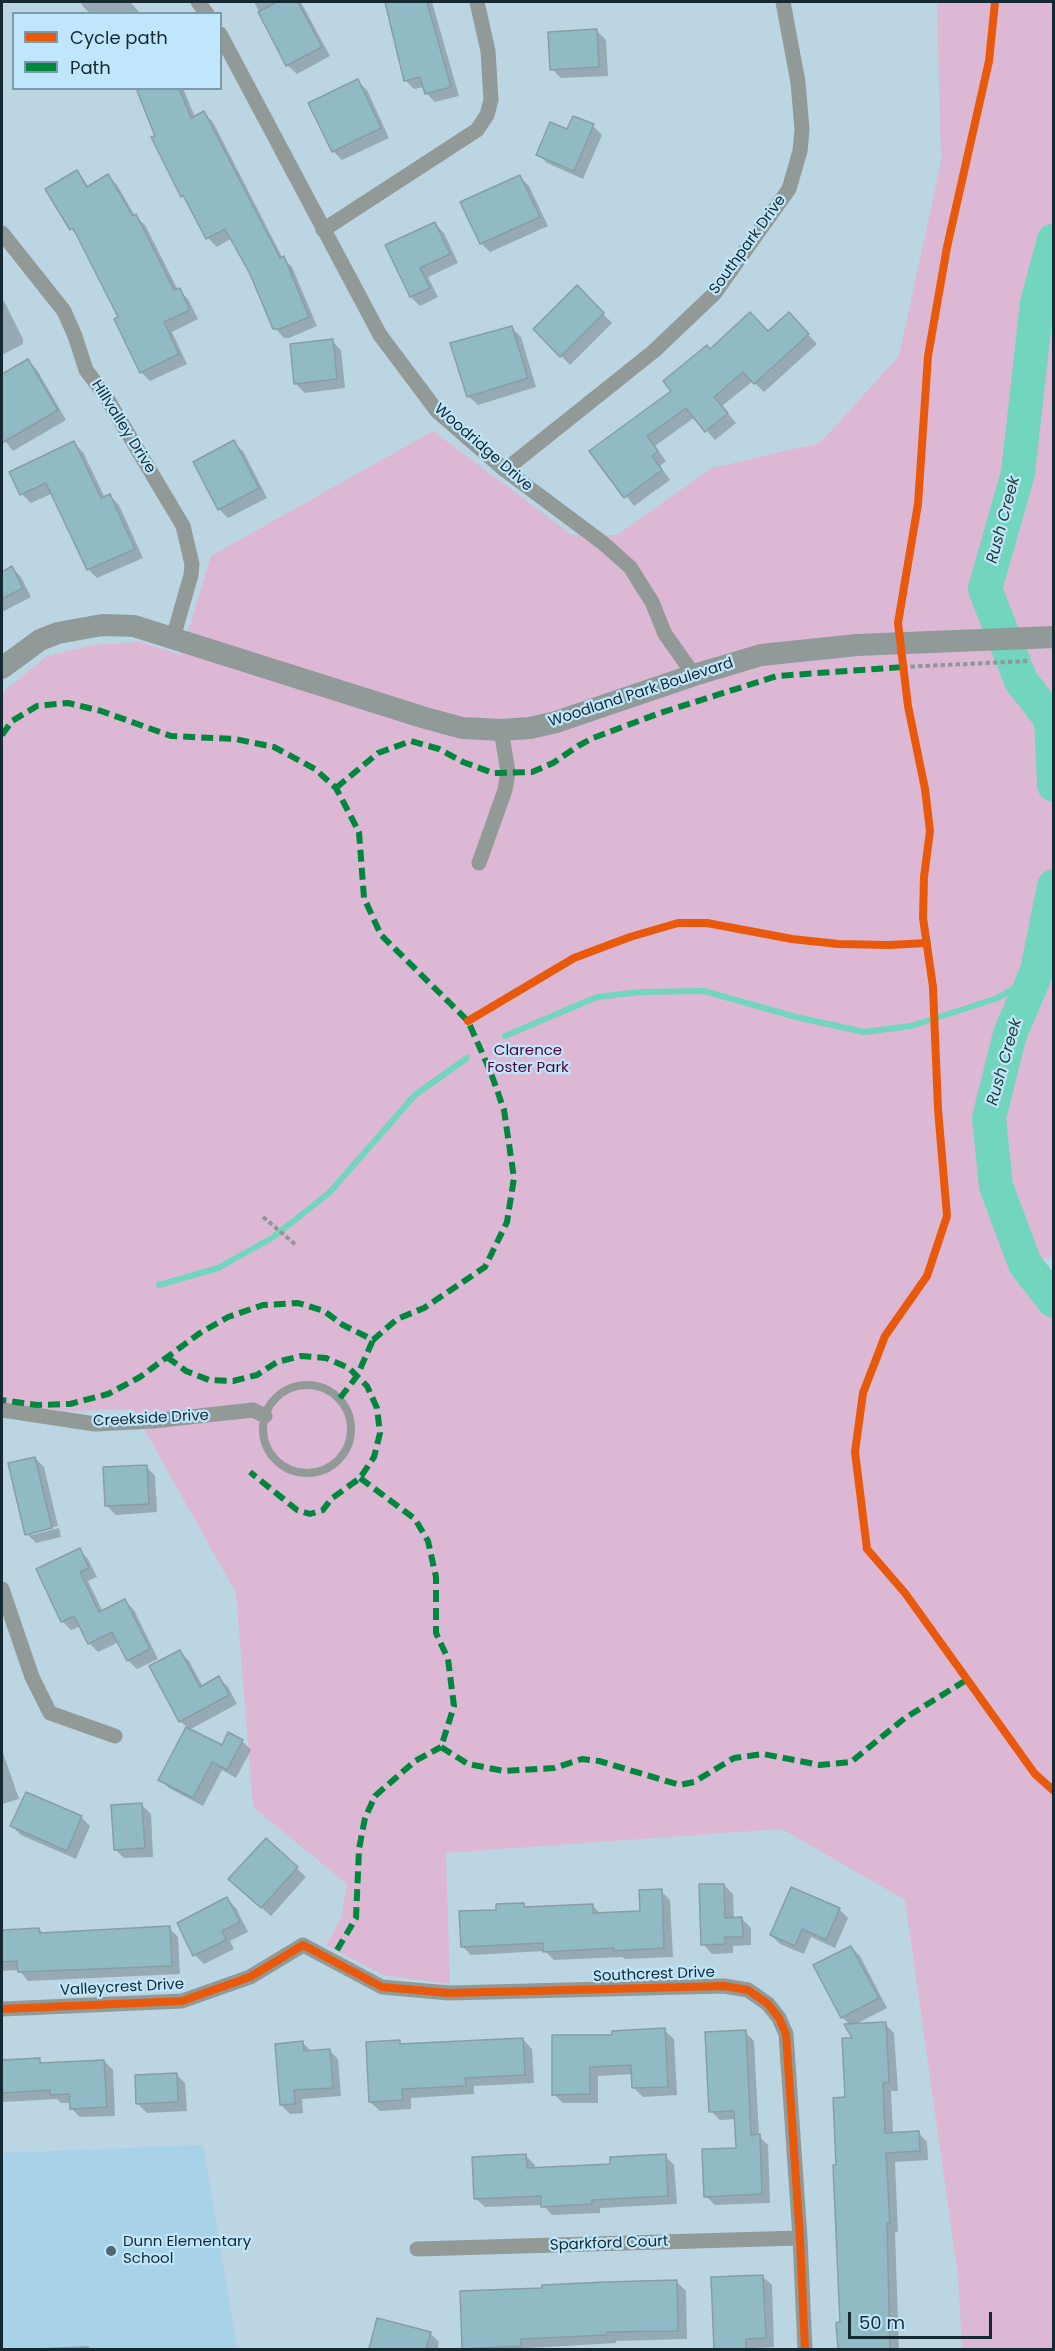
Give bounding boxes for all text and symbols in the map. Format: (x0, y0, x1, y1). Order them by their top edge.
legend (12, 12, 222, 90)
text: Cycle path (70, 25, 168, 50)
text: Path (70, 55, 111, 80)
street label: Southpark Drive (706, 192, 790, 298)
street label: Hillvalley Drive (87, 377, 159, 477)
street label: Woodridge Drive (430, 400, 536, 496)
water label: Rush Creek (983, 474, 1025, 566)
street label: Woodland Park Boulevard (546, 655, 736, 731)
water label: Rush Creek (983, 1016, 1027, 1108)
park label: Clarence Foster Park (487, 1042, 569, 1077)
street label: Creekside Drive (93, 1407, 209, 1431)
street label: Southcrest Drive (593, 1964, 715, 1986)
street label: Valleycrest Drive (59, 1976, 185, 2000)
place label: Dunn Elementary School (123, 2233, 251, 2268)
street label: Sparkford Court (549, 2233, 669, 2255)
marker: Dunn Elementary School (104, 2244, 118, 2258)
scale bar (851, 2300, 995, 2338)
text: 50 m (859, 2310, 905, 2335)

